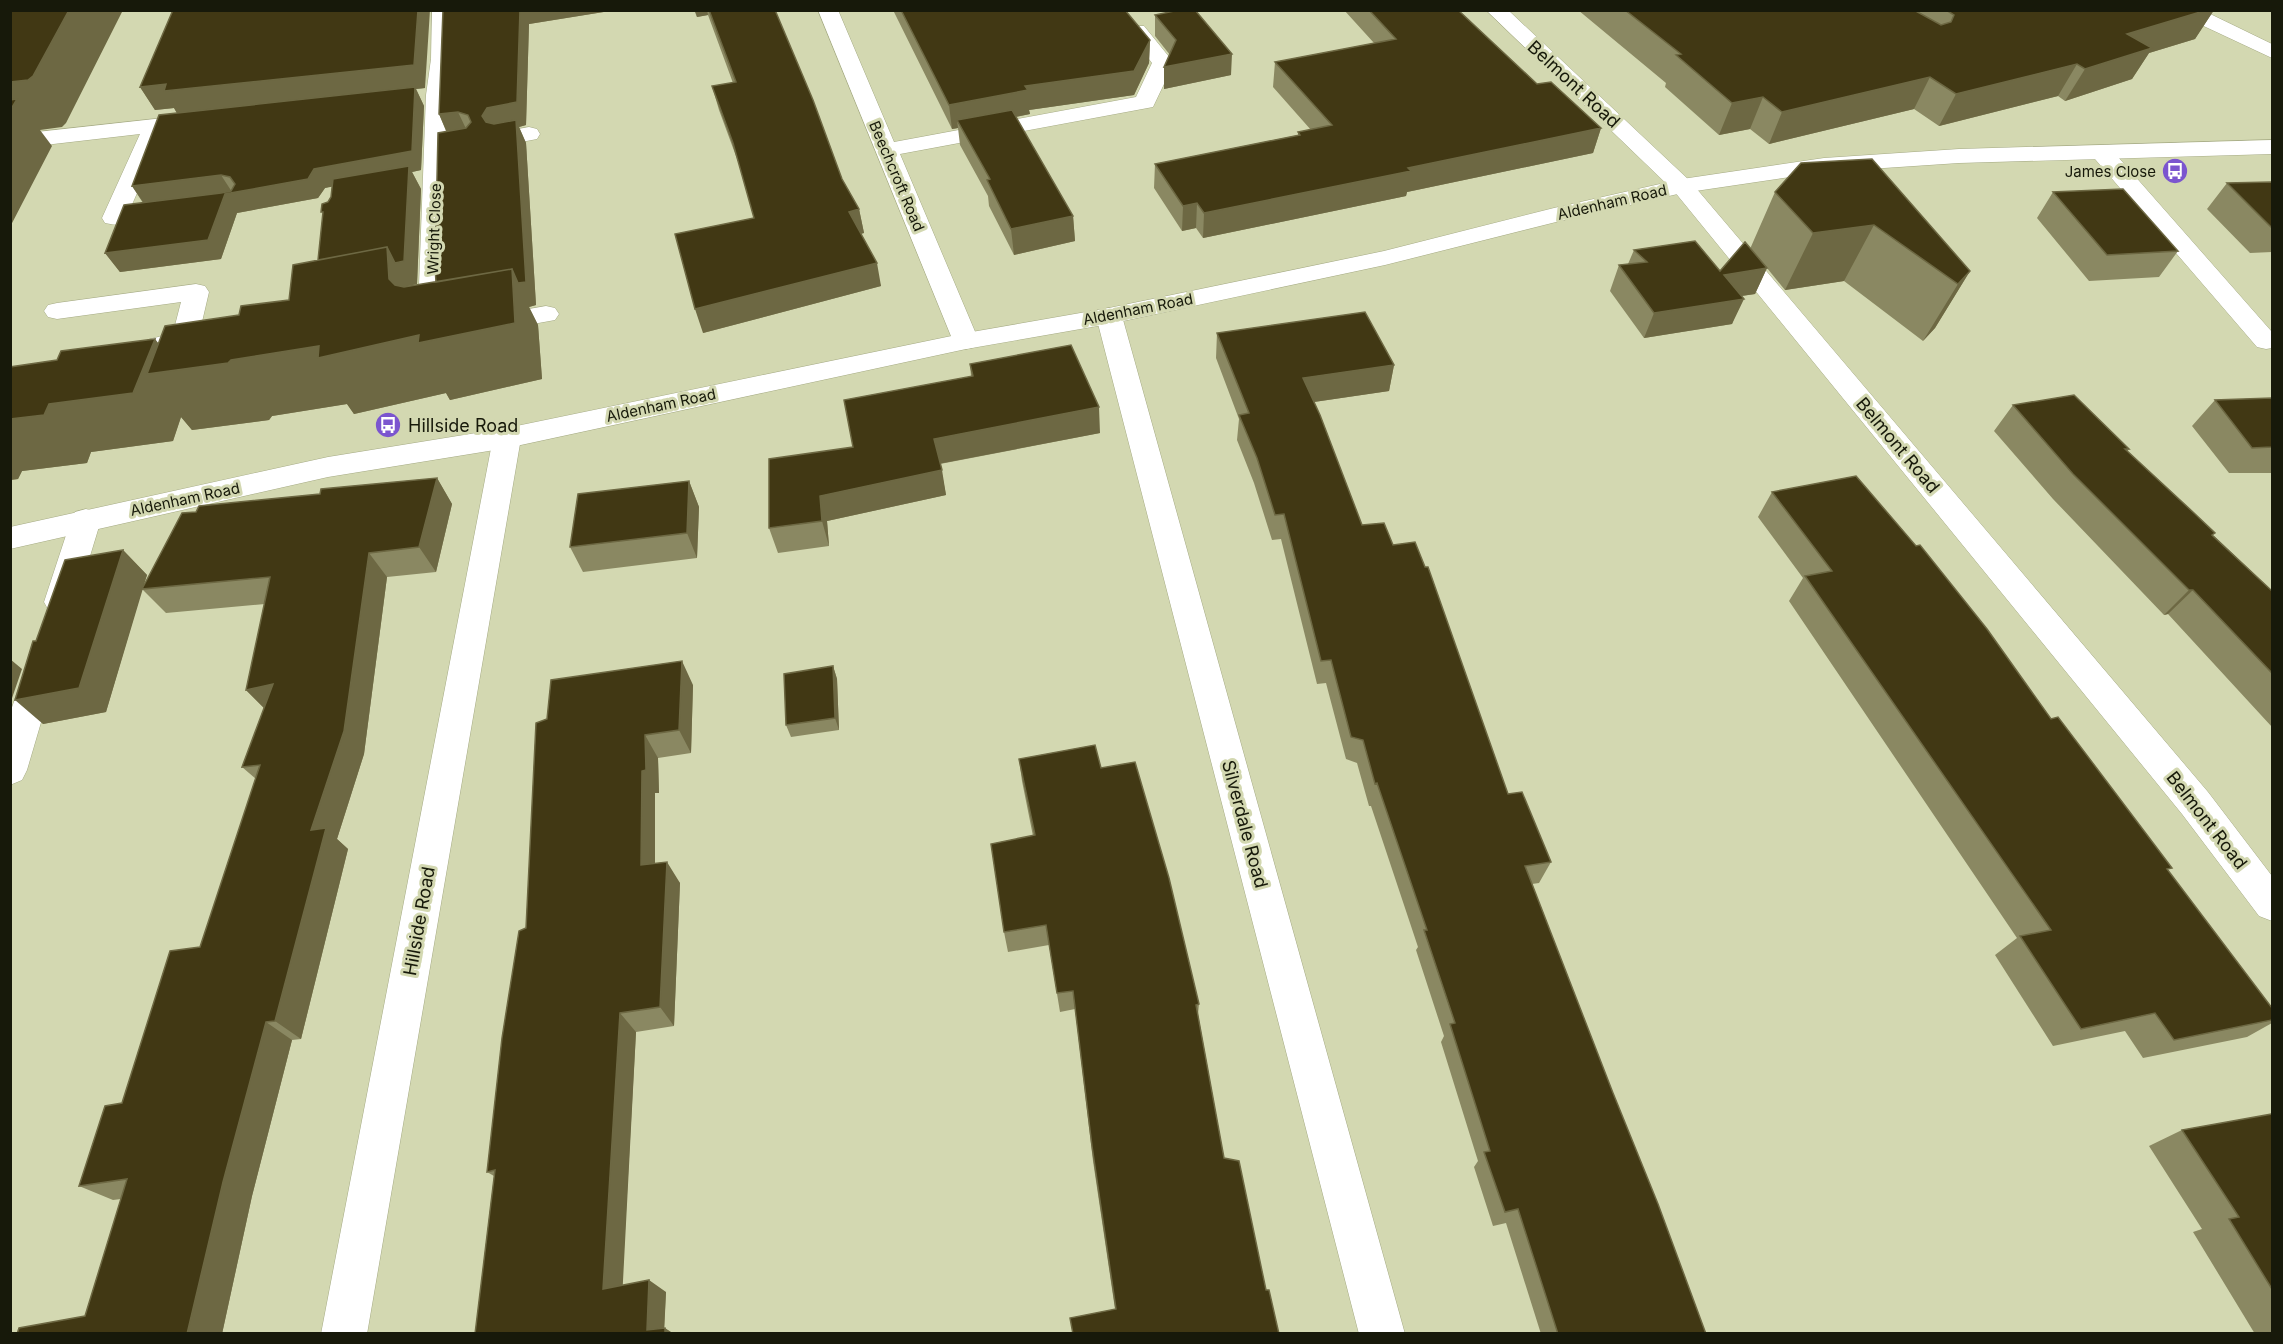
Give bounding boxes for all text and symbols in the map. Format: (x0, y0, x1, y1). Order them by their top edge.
street label: Belmont Road (1524, 36, 1624, 132)
street label: Beechcroft Road (865, 118, 929, 234)
bus stop icon: James Close (2160, 156, 2190, 186)
place label: James Close (2065, 162, 2156, 181)
street label: Aldenham Road (1555, 180, 1669, 224)
street label: Wright Close (423, 183, 445, 275)
street label: Aldenham Road (1081, 289, 1195, 329)
street label: Aldenham Road (604, 384, 718, 426)
street label: Belmont Road (1852, 393, 1944, 497)
bus stop icon: Hillside Road (373, 410, 403, 440)
place label: Hillside Road (408, 415, 518, 436)
street label: Aldenham Road (128, 478, 242, 520)
street label: Silverdale Road (1218, 758, 1272, 890)
street label: Belmont Road (2162, 767, 2252, 873)
street label: Hillside Road (399, 865, 439, 977)

